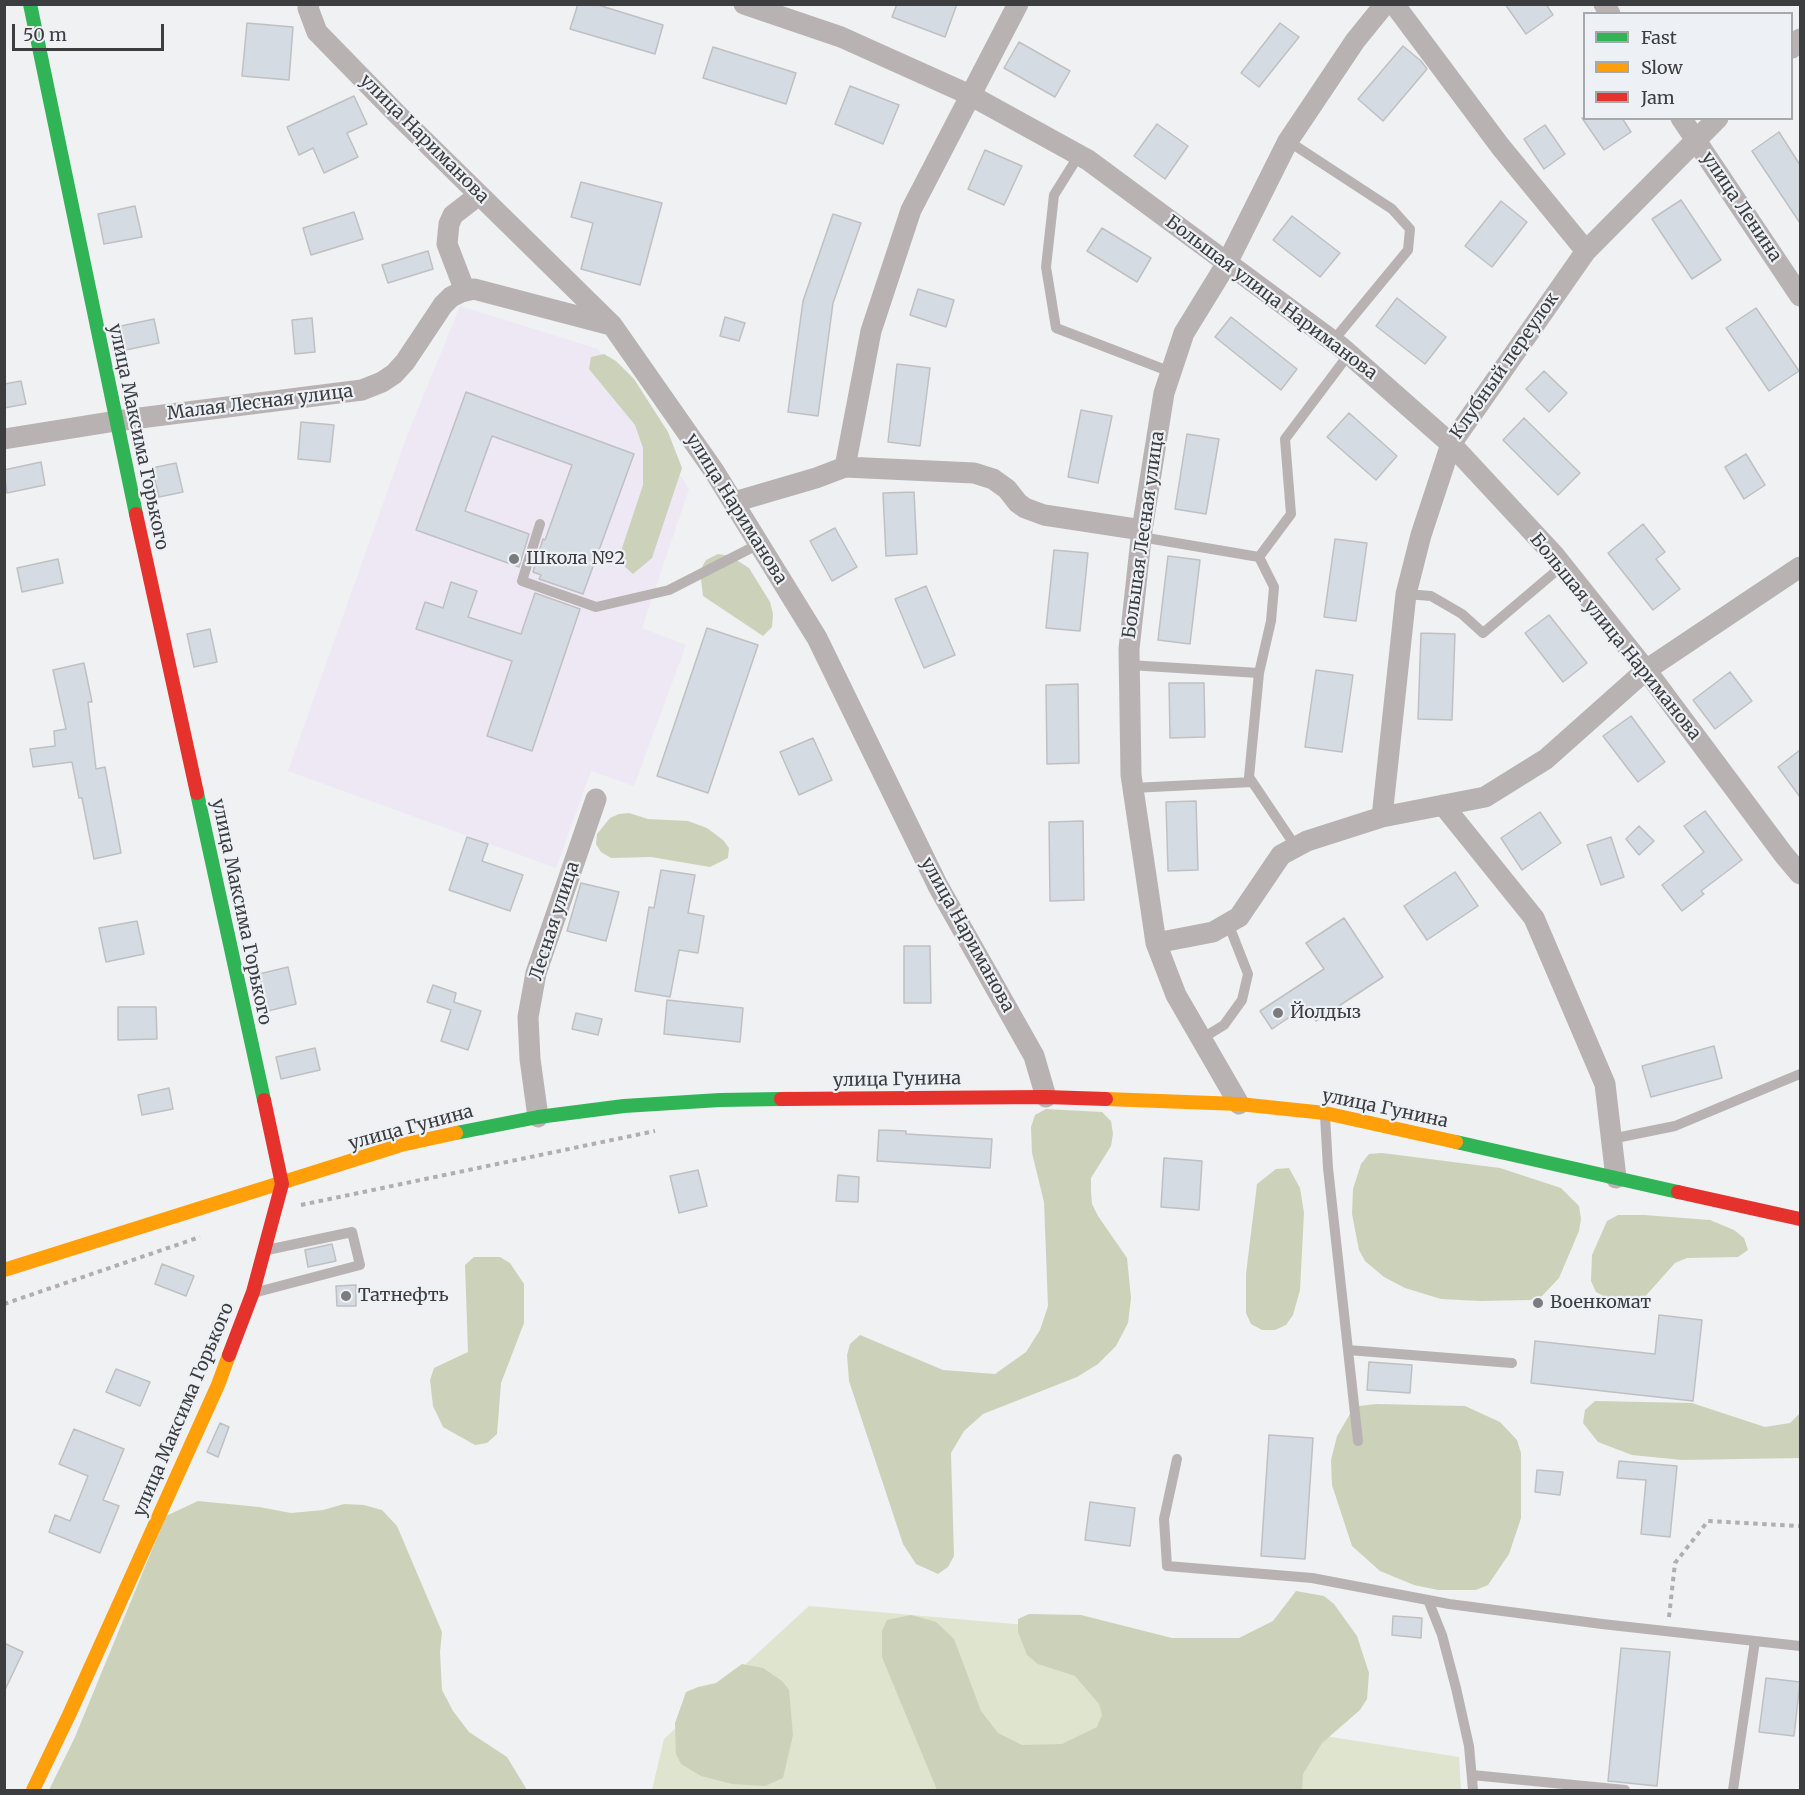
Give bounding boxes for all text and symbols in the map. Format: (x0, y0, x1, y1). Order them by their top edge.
scale bar (15, 12, 166, 50)
legend (1583, 12, 1793, 120)
text: 50 m (23, 23, 67, 46)
text: Fast (1641, 26, 1677, 49)
text: Slow (1641, 56, 1683, 79)
street label: улица Нариманова (355, 70, 493, 208)
text: Jam (1641, 86, 1675, 109)
street label: улица Ленина (1696, 148, 1786, 266)
street label: Большая улица Нариманова (1161, 211, 1381, 385)
street label: Клубный переулок (1446, 288, 1564, 444)
street label: улица Максима Горького (103, 322, 173, 552)
street label: Малая Лесная улица (166, 381, 354, 425)
street label: улица Нариманова (681, 430, 791, 588)
street label: Большая Лесная улица (1119, 430, 1169, 640)
street label: Большая улица Нариманова (1525, 529, 1705, 745)
place label: Школа №2 (526, 548, 625, 570)
marker: Школа №2 (507, 552, 521, 566)
street label: улица Максима Горького (206, 797, 276, 1027)
street label: улица Нариманова (915, 854, 1019, 1016)
street label: Лесная улица (526, 859, 584, 983)
place label: Йолдыз (1290, 1002, 1361, 1024)
marker: Йолдыз (1271, 1006, 1285, 1020)
street label: улица Гунина (833, 1068, 961, 1092)
street label: улица Гунина (1320, 1085, 1450, 1133)
street label: улица Гунина (346, 1101, 476, 1155)
place label: Татнефть (358, 1285, 449, 1307)
marker: Татнефть (339, 1289, 353, 1303)
place label: Военкомат (1550, 1292, 1651, 1314)
marker: Военкомат (1531, 1296, 1545, 1310)
street label: улица Максима Горького (129, 1300, 239, 1520)

